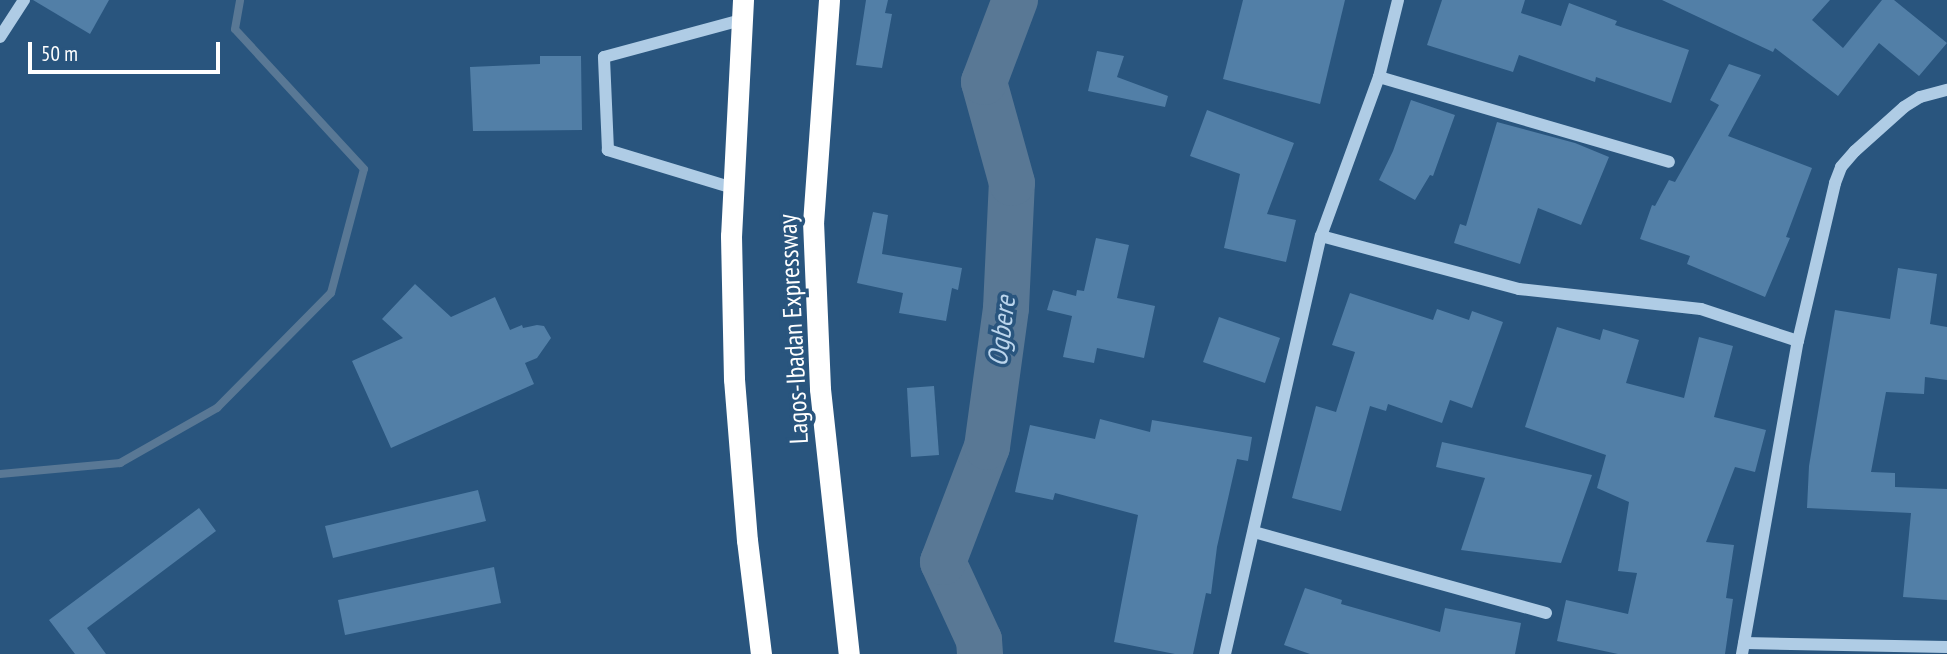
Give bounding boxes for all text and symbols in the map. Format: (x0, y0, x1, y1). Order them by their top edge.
scale bar (32, 28, 224, 72)
text: 50 m (41, 40, 78, 67)
street label: Lagos-Ibadan Expressway (771, 213, 815, 445)
water label: Ogbere (980, 294, 1022, 368)

